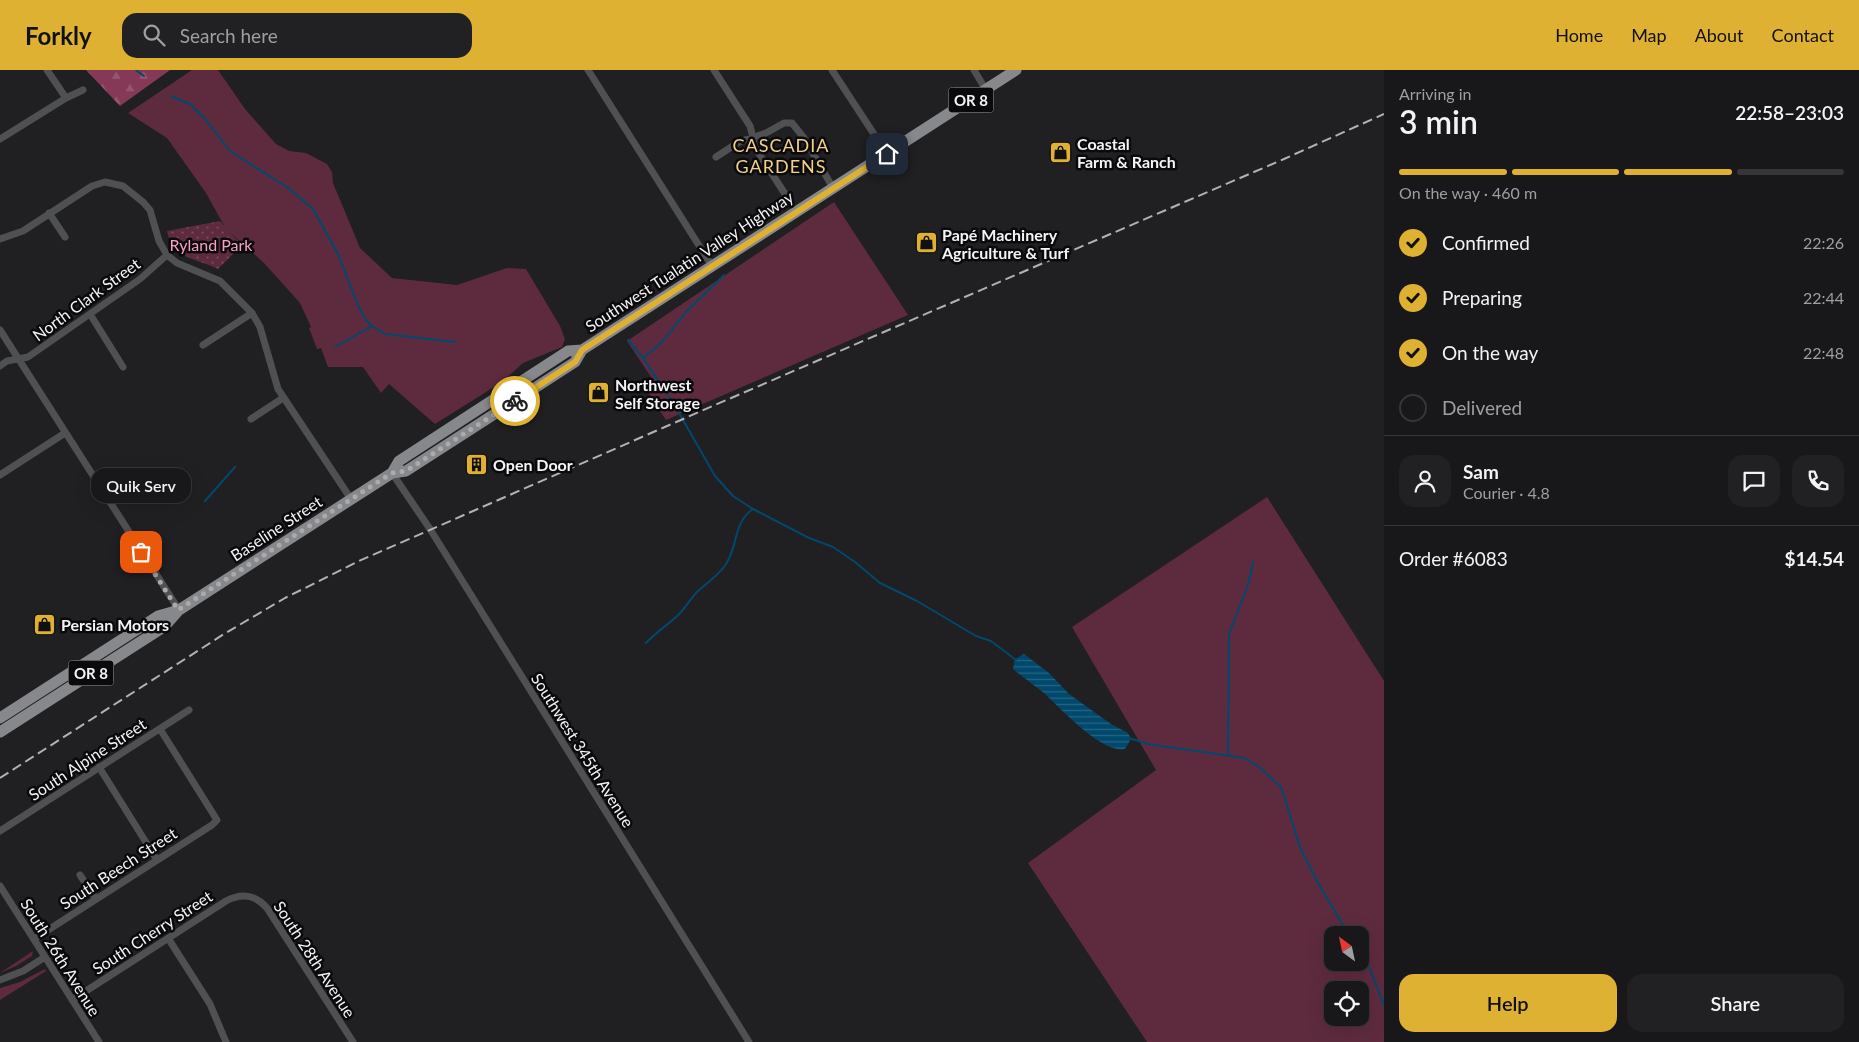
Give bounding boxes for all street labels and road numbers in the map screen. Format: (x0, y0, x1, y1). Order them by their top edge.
road number: OR 8 (948, 88, 994, 112)
street label: Southwest Tualatin Valley Highway (582, 186, 797, 335)
street label: North Clark Street (29, 253, 144, 344)
street label: Baseline Street (227, 491, 325, 564)
road number: OR 8 (68, 660, 114, 686)
street label: Southwest 345th Avenue (528, 670, 638, 830)
street label: South Alpine Street (25, 714, 149, 804)
street label: South Beech Street (56, 823, 180, 913)
street label: South Cherry Street (88, 886, 216, 978)
street label: South 26th Avenue (17, 895, 105, 1019)
street label: South 28th Avenue (270, 897, 360, 1021)

